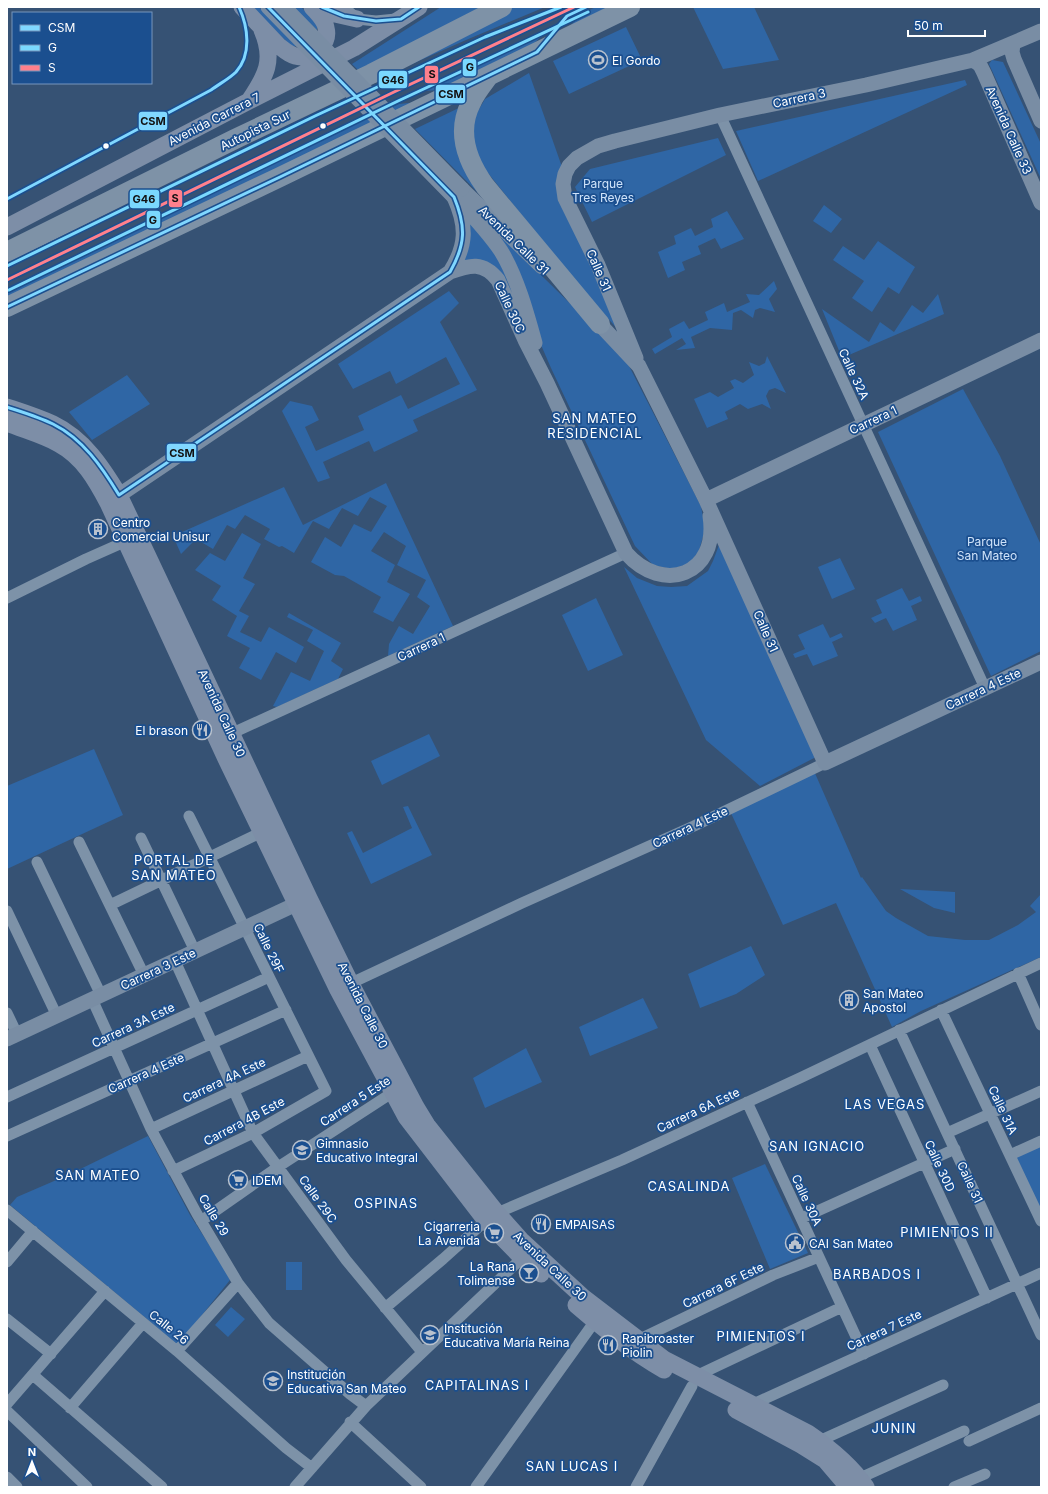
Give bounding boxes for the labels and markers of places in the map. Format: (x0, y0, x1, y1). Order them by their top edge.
sports icon: El Gordo (587, 49, 609, 71)
place label: El Gordo (612, 53, 661, 68)
unlabelled marker (318, 121, 328, 131)
unlabelled marker (101, 141, 111, 151)
place label: Centro Comercial Unisur (112, 515, 210, 544)
building icon: Centro Comercial Unisur (87, 518, 109, 540)
restaurant icon: El brason (191, 719, 213, 741)
place label: El brason (135, 723, 188, 738)
place label: San Mateo Apostol (863, 986, 923, 1015)
building icon: San Mateo Apostol (838, 989, 860, 1011)
place label: Gimnasio Educativo Integral (316, 1136, 418, 1165)
school or university icon: Gimnasio Educativo Integral (291, 1139, 313, 1161)
supermarket icon: IDEM (227, 1169, 249, 1191)
place label: IDEM (252, 1173, 282, 1188)
restaurant icon: EMPAISAS (530, 1213, 552, 1235)
place label: EMPAISAS (555, 1217, 615, 1232)
place label: Cigarreria La Avenida (418, 1219, 480, 1248)
supermarket icon: Cigarreria La Avenida (483, 1222, 505, 1244)
public building icon: CAI San Mateo (784, 1232, 806, 1254)
place label: CAI San Mateo (809, 1236, 893, 1251)
place label: La Rana Tolimense (457, 1259, 515, 1288)
bar icon: La Rana Tolimense (518, 1262, 540, 1284)
place label: Institución Educativa María Reina (444, 1321, 570, 1350)
school or university icon: Institución Educativa María Reina (419, 1324, 441, 1346)
place label: Rapibroaster Piolin (622, 1331, 695, 1360)
restaurant icon: Rapibroaster Piolin (597, 1334, 619, 1356)
place label: Institución Educativa San Mateo (287, 1367, 406, 1396)
school or university icon: Institución Educativa San Mateo (262, 1370, 284, 1392)

